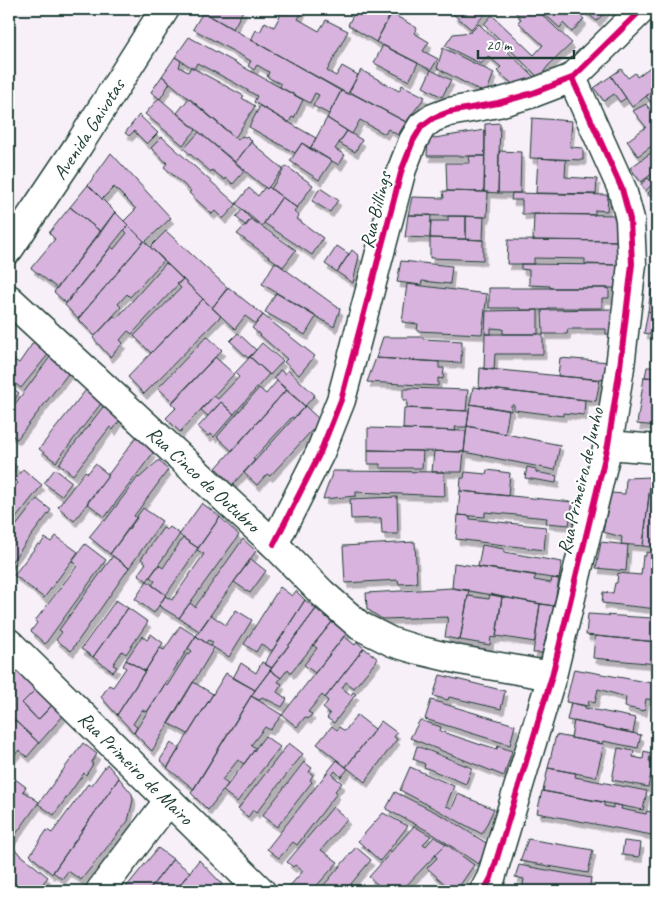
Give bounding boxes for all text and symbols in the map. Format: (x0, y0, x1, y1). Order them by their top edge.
scale bar (478, 28, 575, 60)
text: 20 m (486, 36, 513, 55)
street label: Avenida Gaivotas (47, 72, 132, 184)
street label: Rua Billings (354, 167, 398, 251)
street label: Rua Primeiro de Junho (551, 404, 610, 557)
street label: Rua Cinco de Outubro (141, 421, 266, 539)
street label: Rua Primeiro de Mairo (73, 706, 199, 831)

